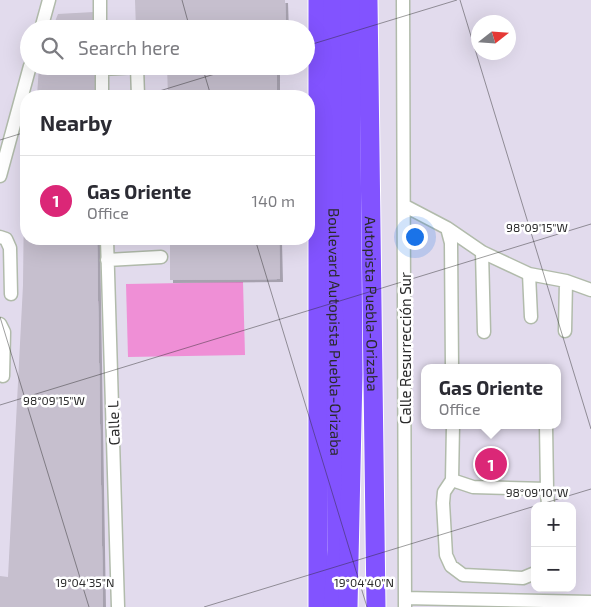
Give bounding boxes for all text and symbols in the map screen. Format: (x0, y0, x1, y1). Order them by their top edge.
north arrow (471, 15, 516, 60)
search box (20, 20, 315, 75)
icon: search (38, 34, 66, 62)
text: Search here (78, 36, 180, 59)
text: Nearby (40, 110, 112, 135)
text: Gas Oriente (87, 180, 191, 203)
text: 1 (53, 191, 59, 210)
text: 140 m (252, 191, 295, 210)
text: Office (87, 203, 129, 222)
street label: Boulevard Autopista Puebla-Orizaba (326, 208, 345, 456)
street label: Autopista Puebla-Orizaba (362, 216, 382, 392)
text: 98°09'15"W (506, 220, 568, 234)
your location (402, 224, 428, 250)
street label: Calle Resurrección Sur (396, 272, 414, 424)
popup (421, 364, 561, 429)
text: Gas Oriente (439, 376, 543, 399)
text: 98°09'15"W (23, 393, 85, 407)
text: Office (439, 399, 481, 418)
street label: Calle L (103, 400, 123, 446)
pin: 1 (475, 445, 507, 483)
text: 98°09'10"W (506, 485, 568, 499)
map controls (531, 502, 576, 592)
button: + (531, 502, 576, 547)
button: − (531, 547, 576, 592)
text: 19°04'35"N (56, 575, 114, 589)
text: 19°04'40"N (334, 575, 394, 589)

